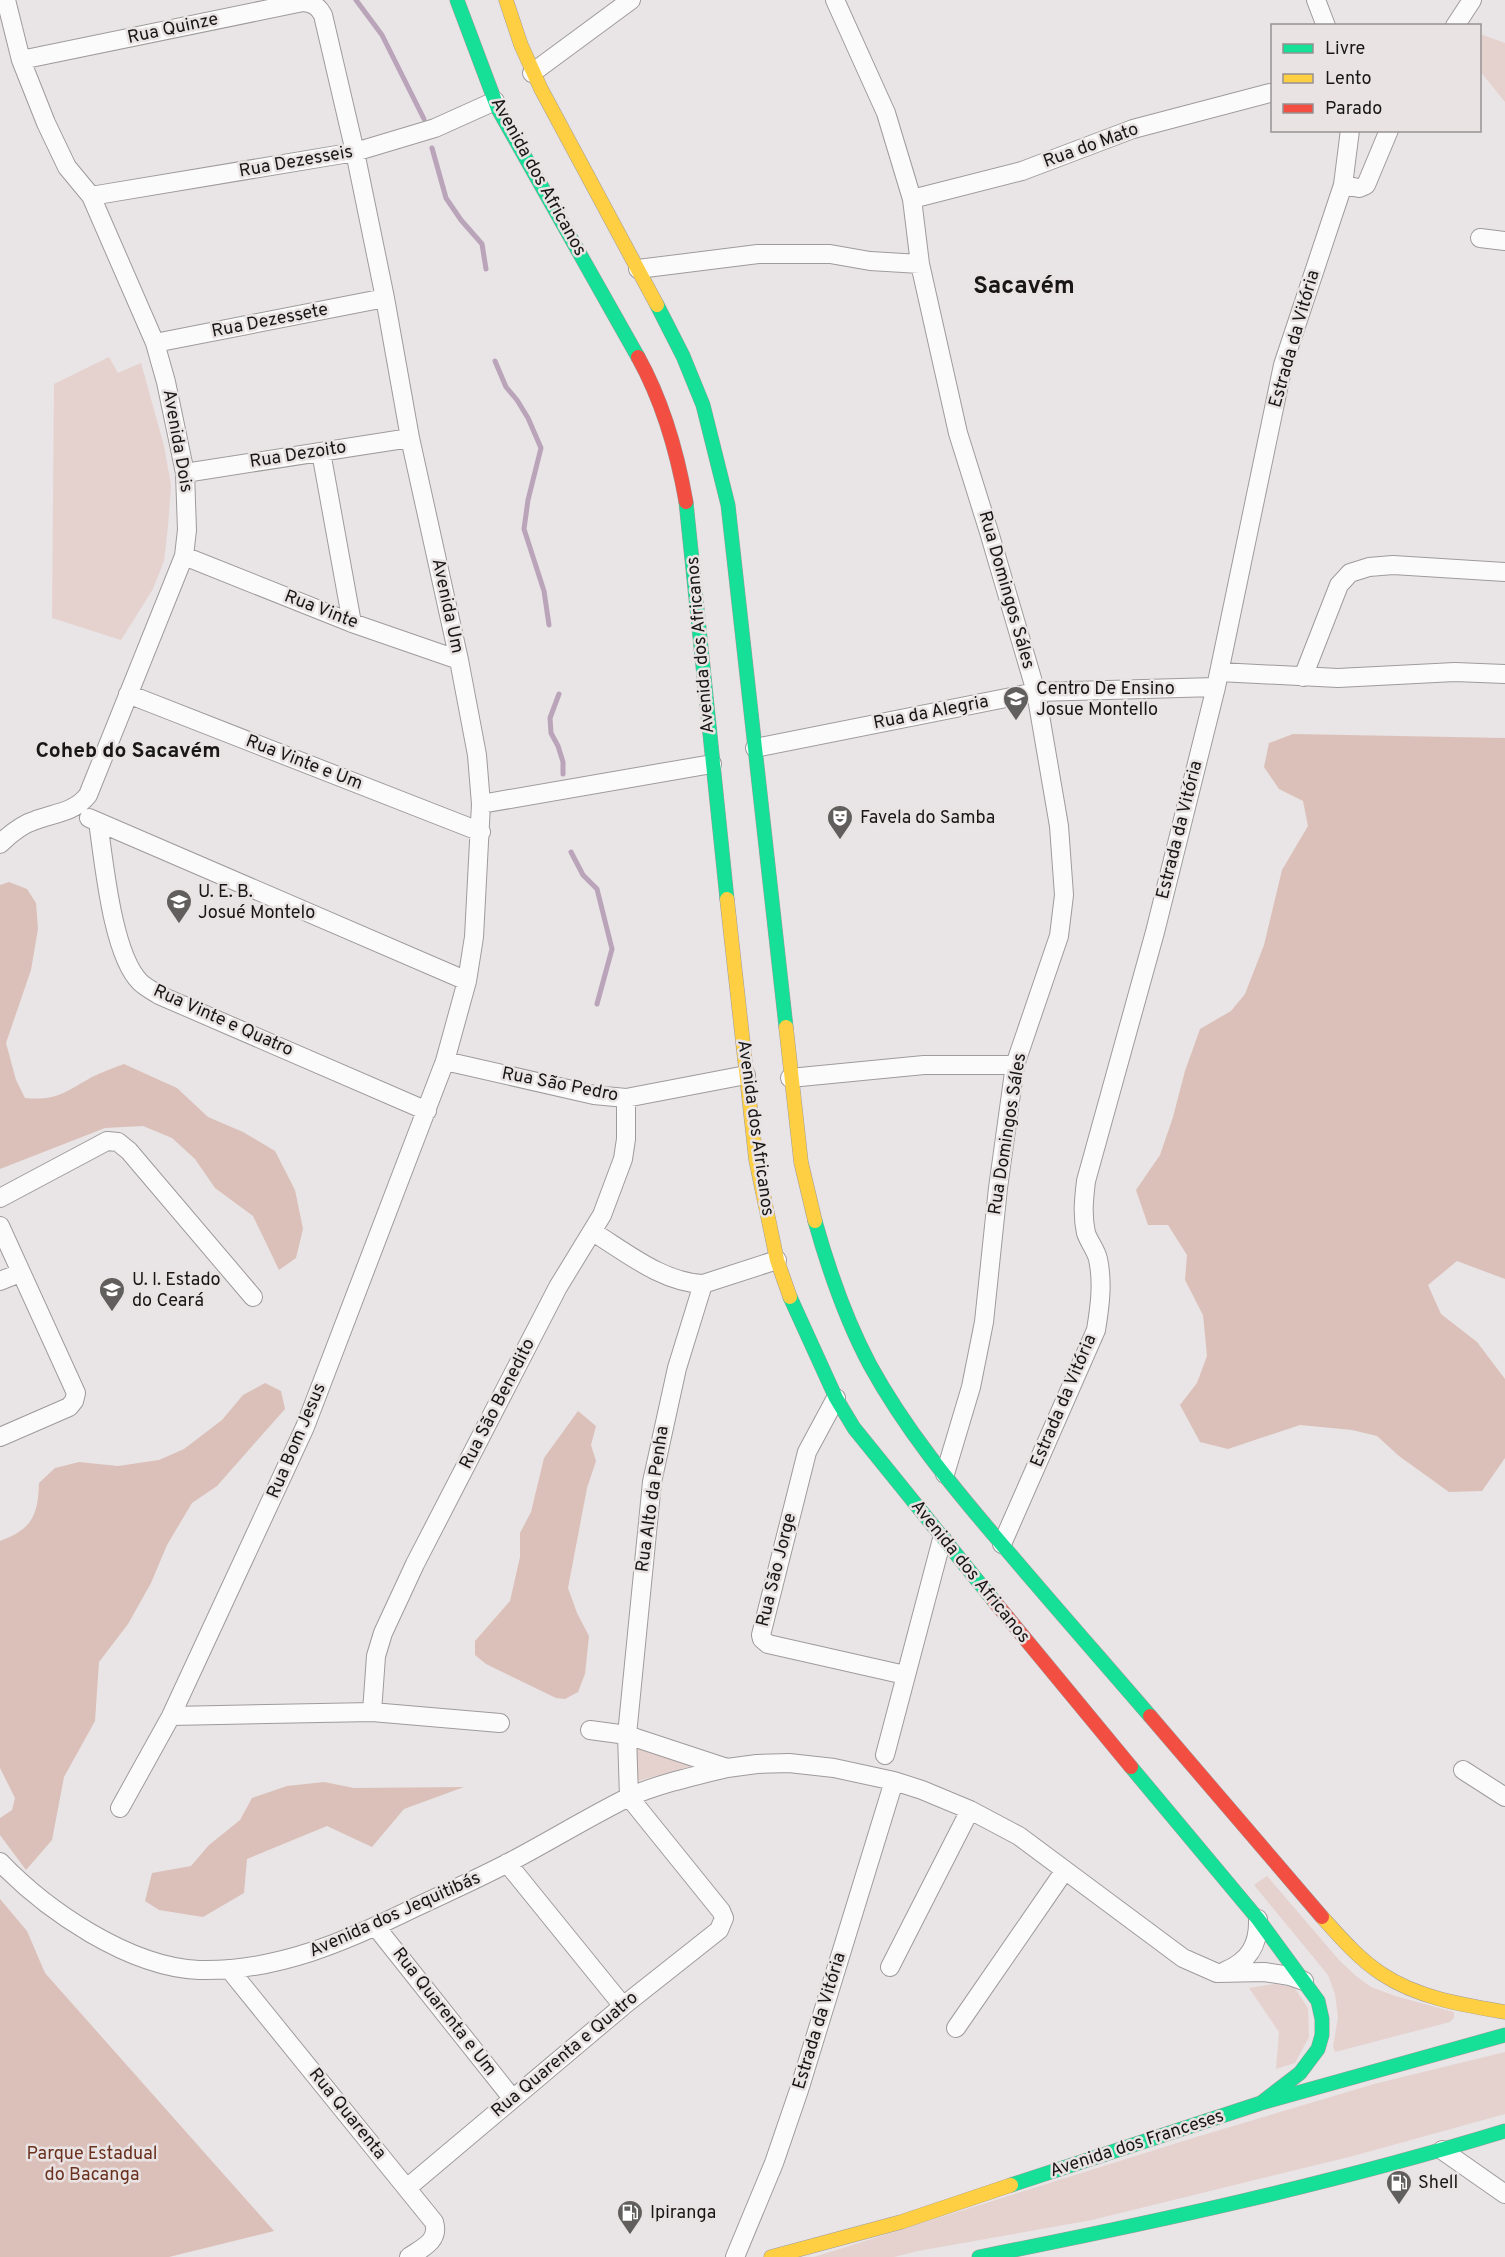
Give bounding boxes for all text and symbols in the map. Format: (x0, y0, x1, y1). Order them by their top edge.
street label: Rua Quinze (125, 8, 221, 50)
legend (1271, 24, 1481, 132)
text: Livre (1325, 38, 1365, 61)
text: Lento (1325, 68, 1371, 91)
street label: Avenida dos Africanos (485, 94, 591, 260)
text: Parado (1325, 98, 1382, 121)
street label: Rua do Mato (1040, 118, 1142, 174)
street label: Rua Dezesseis (237, 141, 355, 183)
street label: Estrada da Vitória (1264, 268, 1326, 410)
district label: Sacavém (973, 272, 1075, 302)
street label: Rua Dezessete (210, 298, 330, 344)
street label: Avenida Dois (157, 388, 197, 494)
street label: Rua Dezoito (248, 436, 348, 474)
street label: Rua Domingos Sáles (972, 508, 1040, 672)
street label: Avenida Um (426, 556, 468, 656)
street label: Avenida dos Africanos (682, 556, 720, 734)
street label: Rua Vinte (281, 585, 361, 635)
place label: Centro De Ensino Josue Montello (1036, 678, 1175, 722)
school or university icon: Centro De Ensino Josue Montello (1001, 684, 1031, 722)
street label: Rua da Alegria (871, 691, 991, 735)
street label: Rua Vinte e Um (242, 730, 366, 796)
district label: Coheb do Sacavém (35, 738, 221, 765)
street label: Estrada da Vitória (1152, 758, 1208, 902)
theatre icon: Favela do Samba (825, 803, 855, 841)
place label: Favela do Samba (860, 807, 995, 830)
place label: U. E. B. Josué Montelo (198, 881, 315, 925)
school or university icon: U. E. B. Josué Montelo (164, 887, 194, 925)
street label: Rua Vinte e Quatro (149, 980, 297, 1062)
street label: Avenida dos Africanos (731, 1038, 779, 1218)
street label: Rua Domingos Sáles (984, 1051, 1032, 1217)
street label: Rua São Pedro (500, 1062, 620, 1108)
place label: U. I. Estado do Ceará (132, 1269, 221, 1313)
school or university icon: U. I. Estado do Ceará (97, 1275, 127, 1313)
street label: Estrada da Vitória (1026, 1331, 1102, 1471)
street label: Rua São Benedito (455, 1335, 541, 1473)
street label: Rua Bom Jesus (262, 1380, 332, 1502)
street label: Rua Alto da Penha (631, 1424, 675, 1574)
street label: Avenida dos Africanos (905, 1496, 1035, 1648)
street label: Rua São Jorge (752, 1511, 802, 1629)
street label: Avenida dos Jequitibás (306, 1867, 484, 1963)
street label: Rua Quarenta e Um (387, 1943, 501, 2081)
street label: Estrada da Vitória (788, 1950, 852, 2092)
street label: Rua Quarenta e Quatro (487, 1987, 643, 2123)
street label: Rua Quarenta (303, 2064, 391, 2164)
street label: Avenida dos Franceses (1047, 2105, 1227, 2183)
park label: Parque Estadual do Bacanga (27, 2143, 157, 2187)
fuel station icon: Shell (1384, 2168, 1414, 2206)
place label: Shell (1418, 2172, 1458, 2195)
fuel station icon: Ipiranga (615, 2198, 645, 2236)
place label: Ipiranga (650, 2202, 716, 2225)

